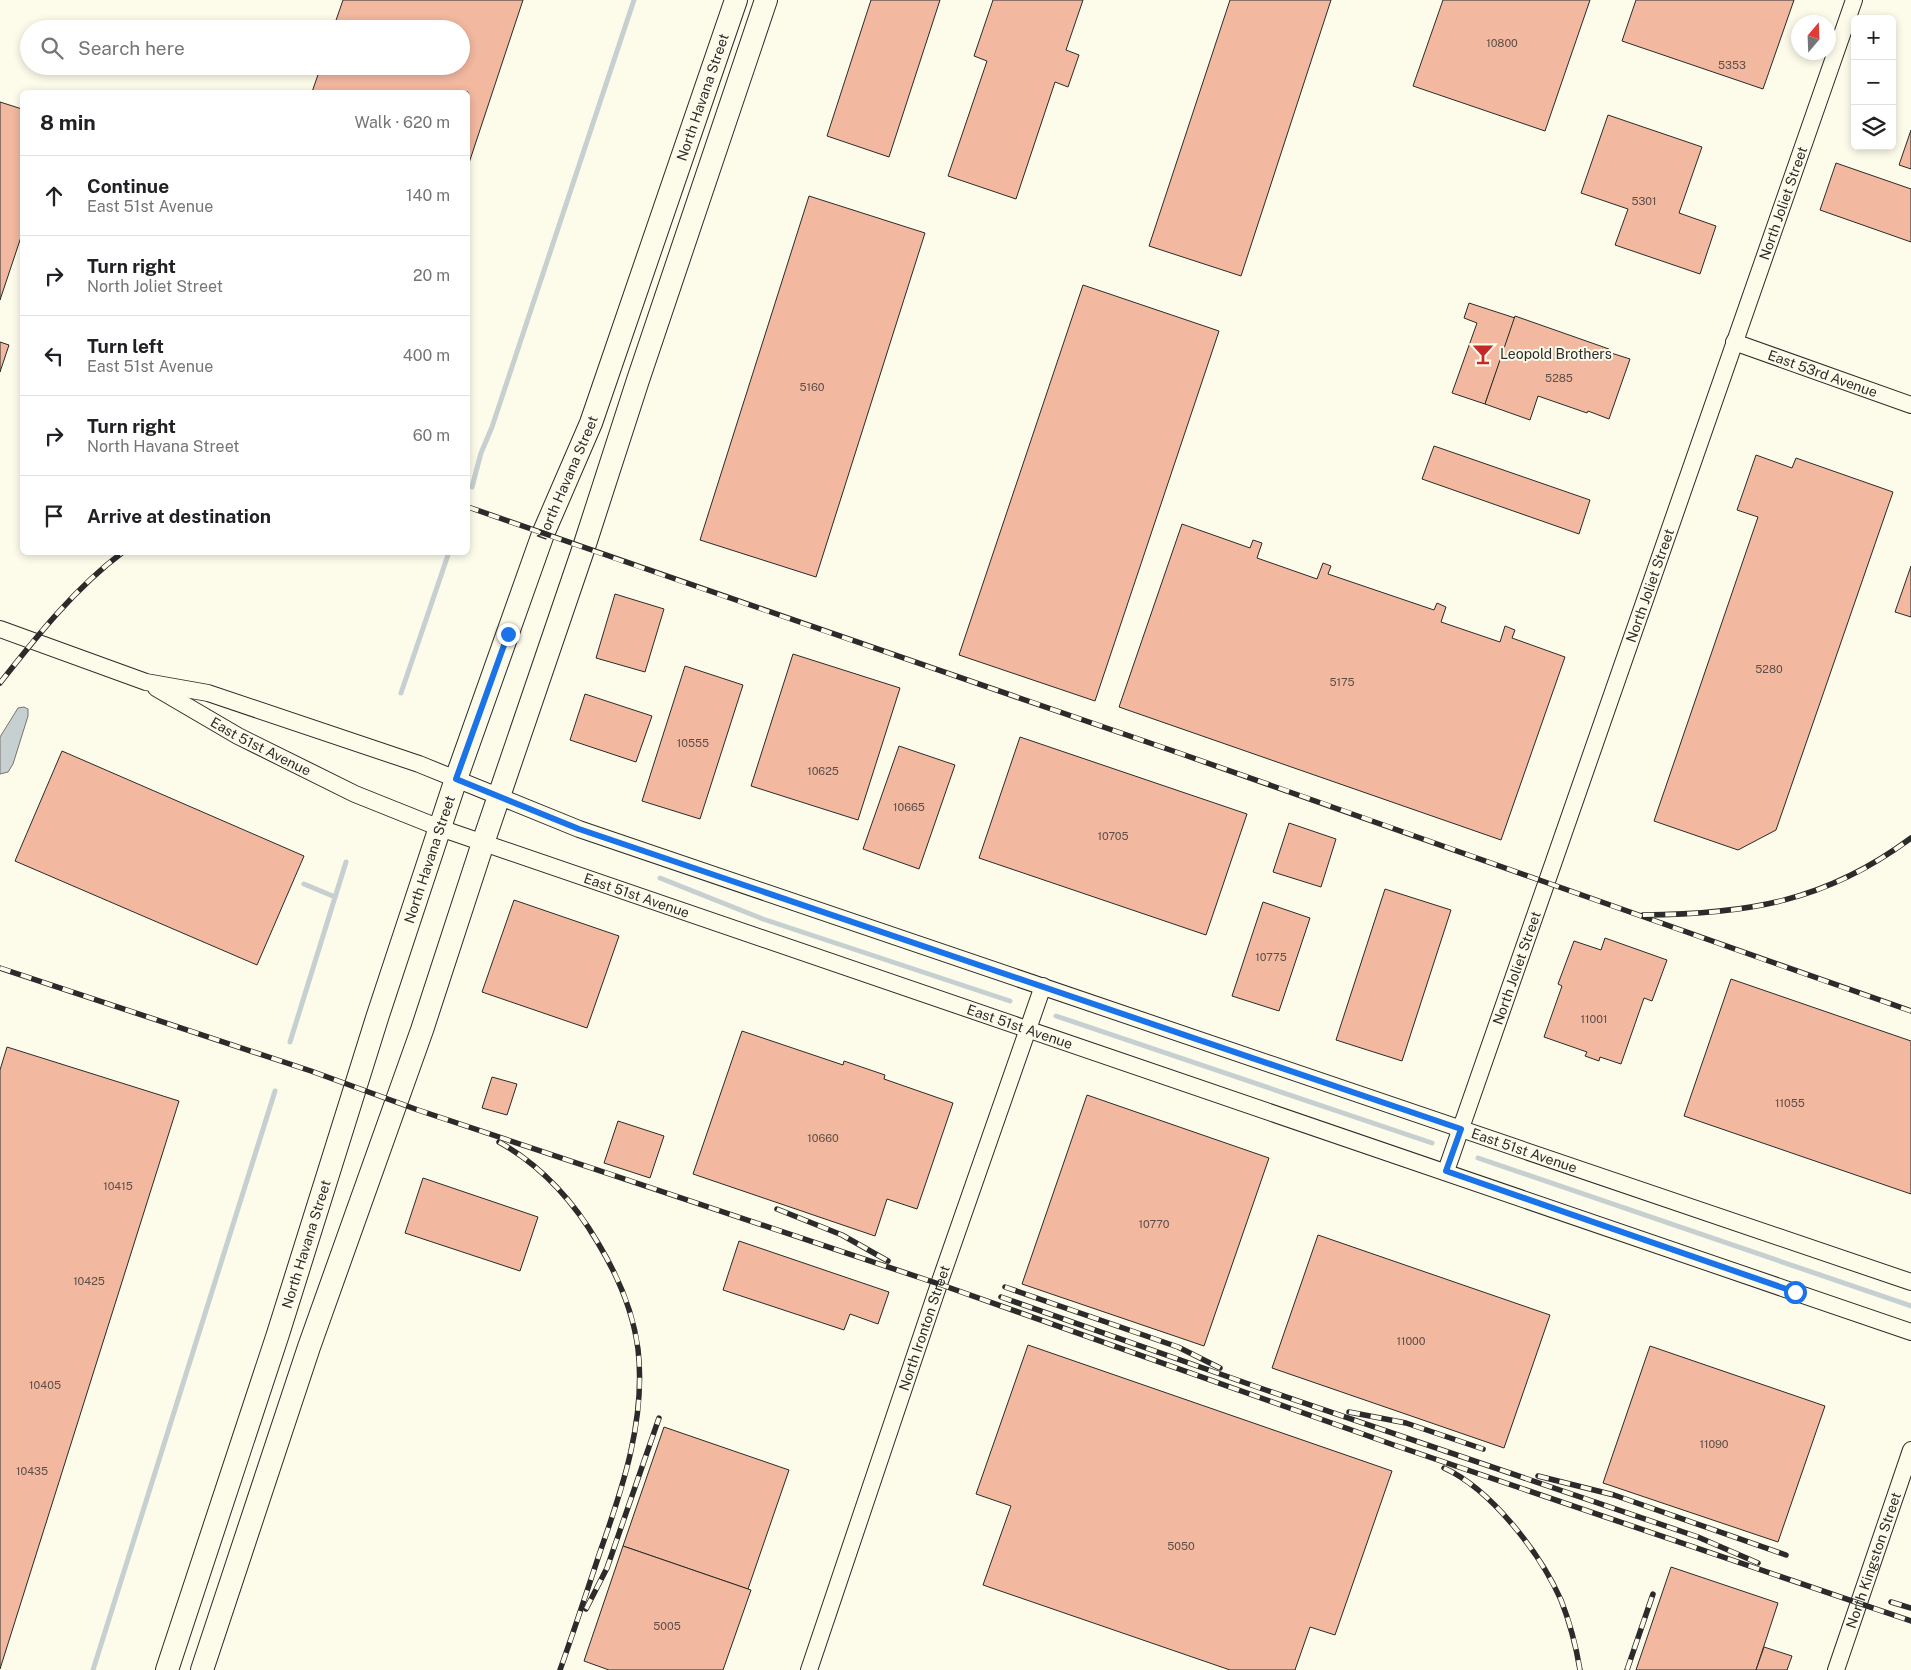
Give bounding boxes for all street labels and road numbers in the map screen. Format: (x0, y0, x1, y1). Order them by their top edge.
street label: North Havana Street (673, 31, 732, 163)
street label: North Joliet Street (1756, 144, 1810, 262)
street label: East 53rd Avenue (1766, 347, 1880, 400)
street label: North Havana Street (534, 414, 601, 542)
street label: North Joliet Street (1623, 527, 1677, 644)
street label: East 51st Avenue (208, 714, 314, 779)
street label: North Havana Street (401, 793, 458, 925)
street label: East 51st Avenue (582, 870, 692, 921)
street label: North Joliet Street (1490, 909, 1544, 1027)
street label: East 51st Avenue (965, 1001, 1075, 1052)
street label: East 51st Avenue (1469, 1125, 1579, 1176)
street label: North Havana Street (279, 1178, 334, 1310)
street label: North Ironton Street (896, 1263, 953, 1393)
street label: North Kingston Street (1843, 1490, 1904, 1630)

